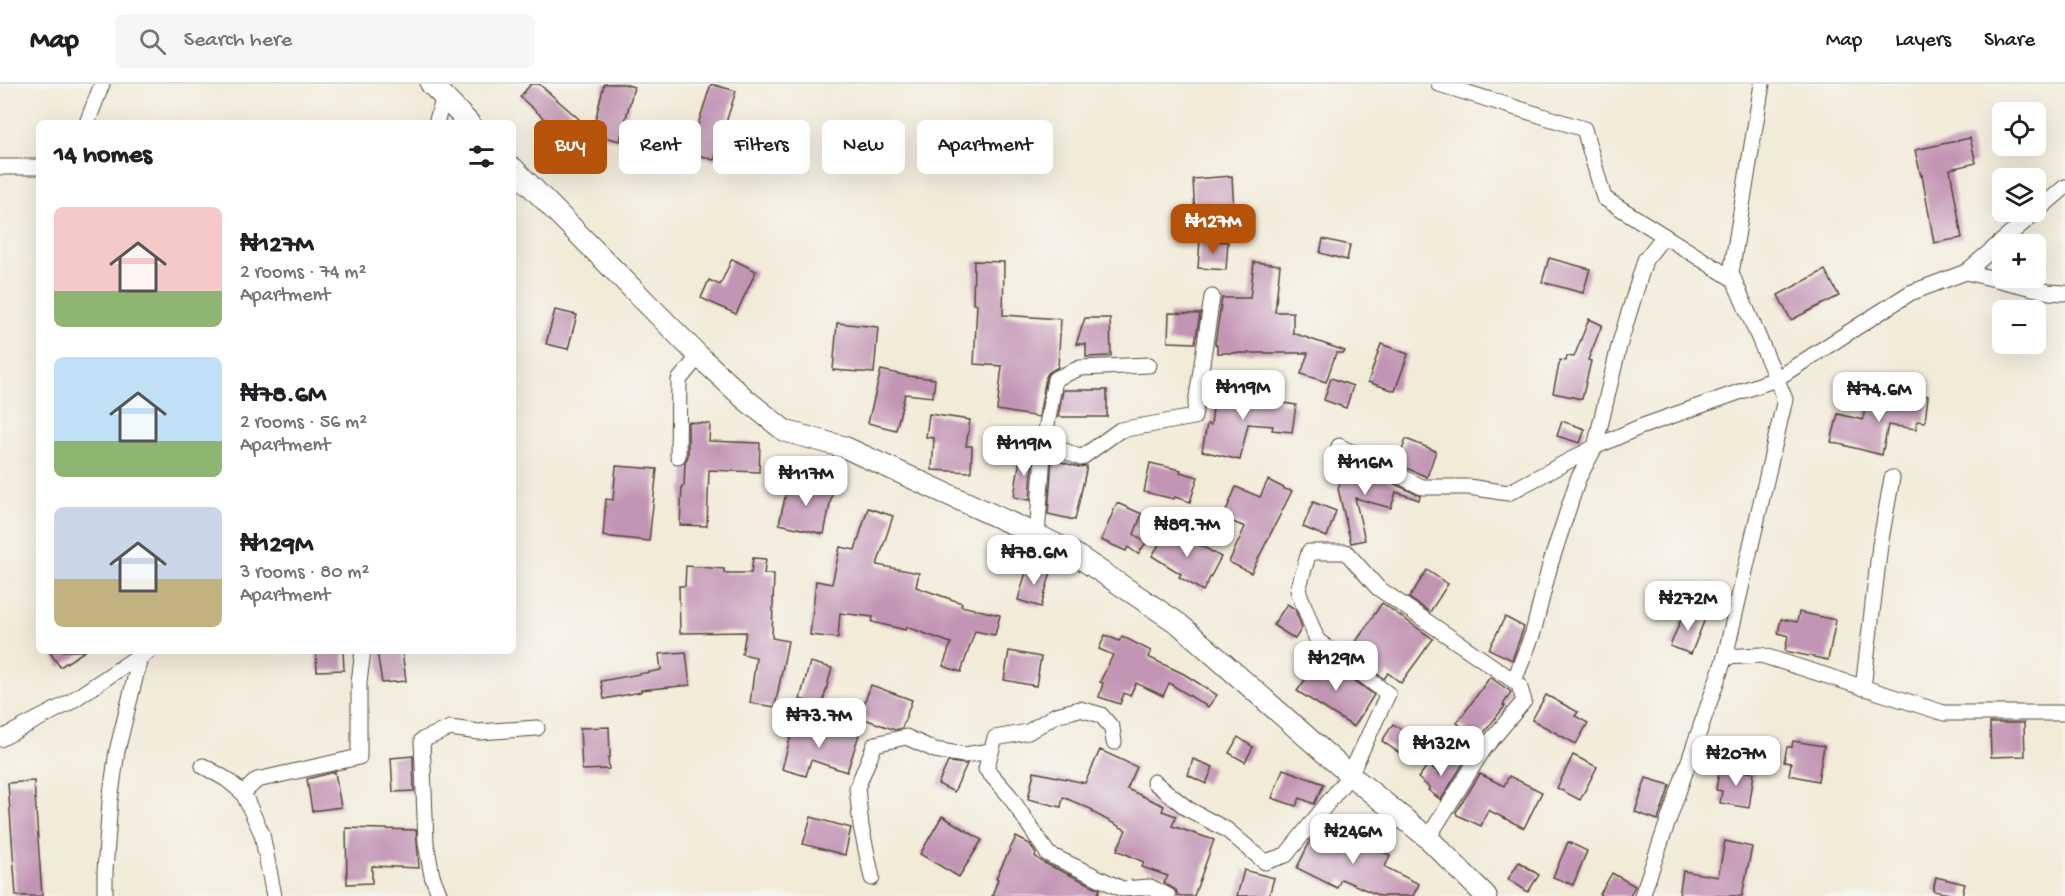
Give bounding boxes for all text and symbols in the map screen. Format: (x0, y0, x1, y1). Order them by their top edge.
search box (115, 14, 535, 68)
text: Map (30, 25, 79, 58)
icon: search (136, 25, 169, 58)
text: Search here (184, 28, 292, 54)
text: Map (1826, 29, 1862, 54)
text: Layers (1895, 29, 1951, 54)
text: Share (1984, 29, 2035, 54)
map controls (1992, 102, 2046, 354)
button: locate (1992, 102, 2046, 156)
chip: Buy (534, 120, 607, 174)
chip: Rent (619, 120, 701, 174)
chip: Filters (713, 120, 810, 174)
chip: New (822, 120, 905, 174)
chip: Apartment (917, 120, 1053, 174)
icon: filters (465, 140, 498, 173)
text: 14 homes (54, 141, 152, 172)
button: layers (1992, 168, 2046, 222)
pin: ₦127M (1171, 204, 1255, 255)
text: ₦127M (1185, 212, 1241, 235)
icon: home (102, 231, 174, 303)
text: ₦127M (240, 231, 314, 262)
button: + (1992, 234, 2046, 288)
text: 2 rooms · 74 m² (240, 262, 366, 285)
text: Apartment (240, 285, 330, 308)
button: − (1992, 300, 2046, 354)
pin: ₦119M (1201, 370, 1285, 421)
pin: ₦74.6M (1830, 372, 1928, 423)
text: ₦119M (1216, 378, 1270, 401)
text: ₦74.6M (1847, 380, 1911, 403)
icon: home (102, 381, 174, 453)
text: ₦78.6M (240, 381, 326, 412)
text: 2 rooms · 56 m² (240, 412, 367, 435)
pin: ₦119M (982, 426, 1066, 477)
text: ₦119M (997, 434, 1051, 457)
text: Apartment (240, 435, 330, 458)
pin: ₦116M (1323, 445, 1407, 496)
text: ₦116M (1338, 453, 1392, 476)
pin: ₦117M (764, 456, 848, 507)
text: ₦117M (779, 464, 833, 487)
pin: ₦89.7M (1138, 507, 1236, 558)
text: ₦89.7M (1154, 515, 1220, 538)
icon: home (102, 531, 174, 603)
text: ₦129M (240, 531, 313, 562)
pin: ₦78.6M (985, 535, 1083, 586)
text: ₦78.6M (1001, 543, 1067, 566)
text: 3 rooms · 80 m² (240, 562, 369, 585)
pin: ₦272M (1646, 581, 1730, 632)
text: Apartment (240, 585, 330, 608)
text: ₦272M (1659, 589, 1717, 612)
pin: ₦129M (1294, 641, 1378, 692)
text: ₦129M (1308, 649, 1364, 672)
pin: ₦73.7M (770, 698, 868, 749)
text: ₦73.7M (786, 706, 852, 729)
pin: ₦132M (1399, 726, 1483, 777)
text: ₦132M (1413, 734, 1469, 757)
pin: ₦207M (1694, 736, 1778, 787)
text: ₦207M (1706, 744, 1766, 767)
pin: ₦246M (1311, 814, 1395, 865)
text: ₦246M (1324, 822, 1382, 845)

